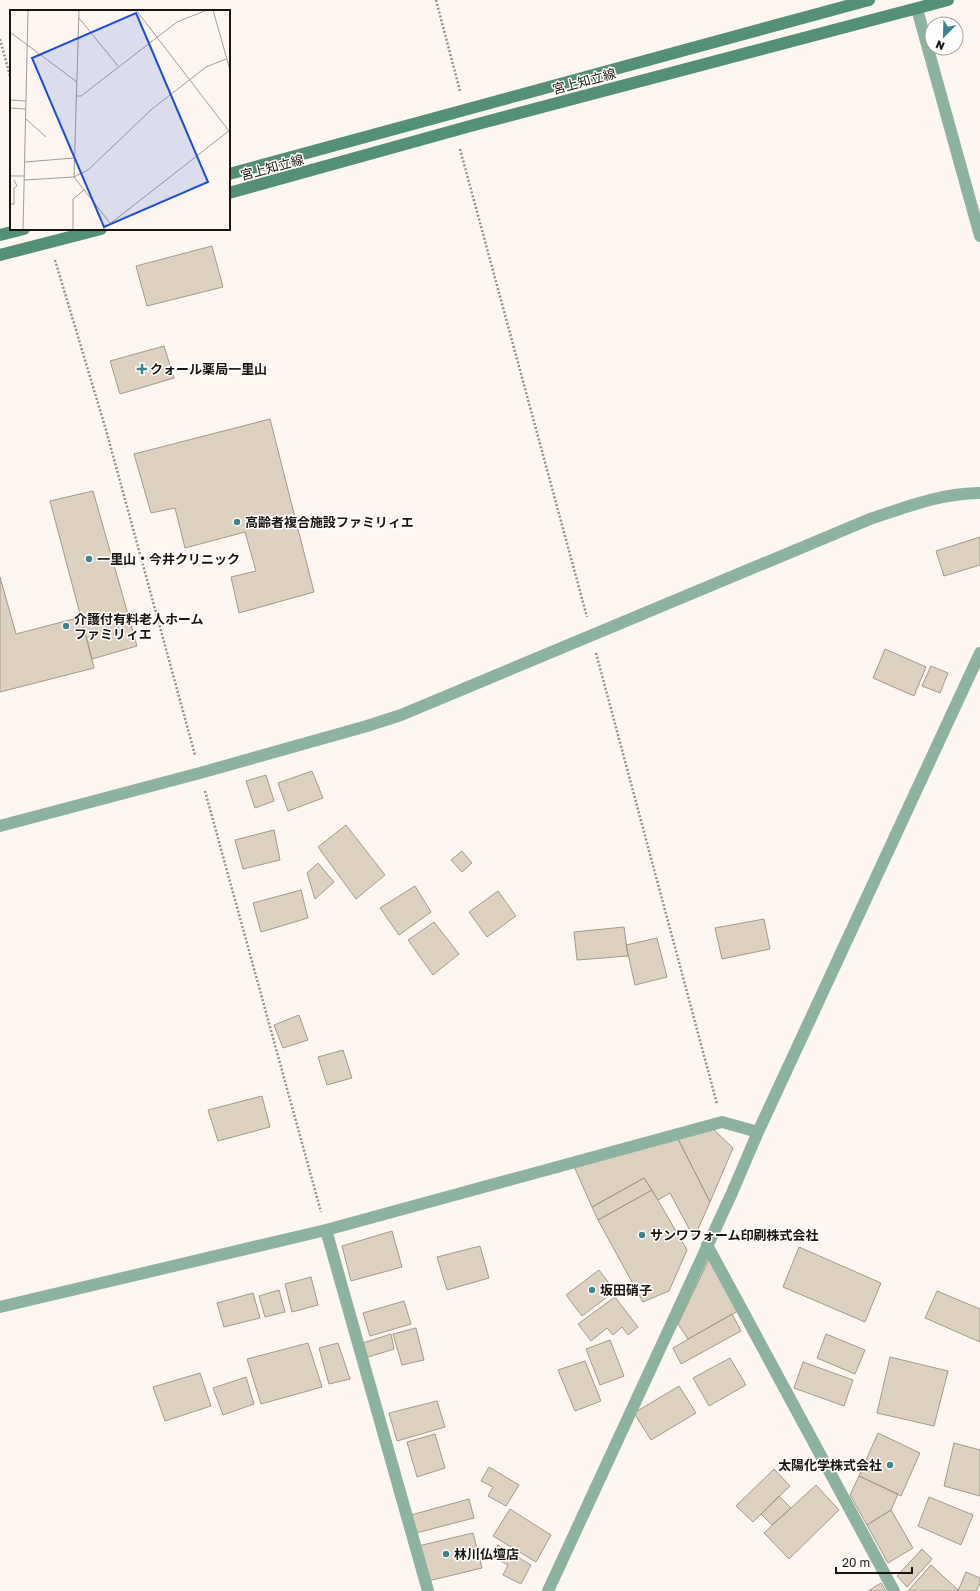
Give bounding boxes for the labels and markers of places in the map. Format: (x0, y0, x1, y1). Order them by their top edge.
place label: クォール薬局一里山 (150, 361, 267, 377)
marker: クォール薬局一里山 (137, 364, 147, 374)
place label: 高齢者複合施設ファミリィエ (245, 514, 414, 530)
marker: 高齢者複合施設ファミリィエ (232, 517, 242, 527)
place label: 一里山・今井クリニック (97, 551, 240, 567)
marker: 一里山・今井クリニック (84, 554, 94, 564)
place label: 介護付有料老人ホーム ファミリィエ (74, 611, 204, 642)
marker: 介護付有料老人ホーム ファミリィエ (61, 621, 71, 631)
place label: サンワフォーム印刷株式会社 (650, 1227, 819, 1243)
marker: サンワフォーム印刷株式会社 (637, 1230, 647, 1240)
place label: 坂田硝子 (600, 1282, 652, 1298)
marker: 坂田硝子 (587, 1285, 597, 1295)
place label: 太陽化学株式会社 (778, 1457, 882, 1473)
marker: 太陽化学株式会社 (885, 1460, 895, 1470)
place label: 林川仏壇店 (454, 1546, 519, 1562)
marker: 林川仏壇店 (441, 1549, 451, 1559)

